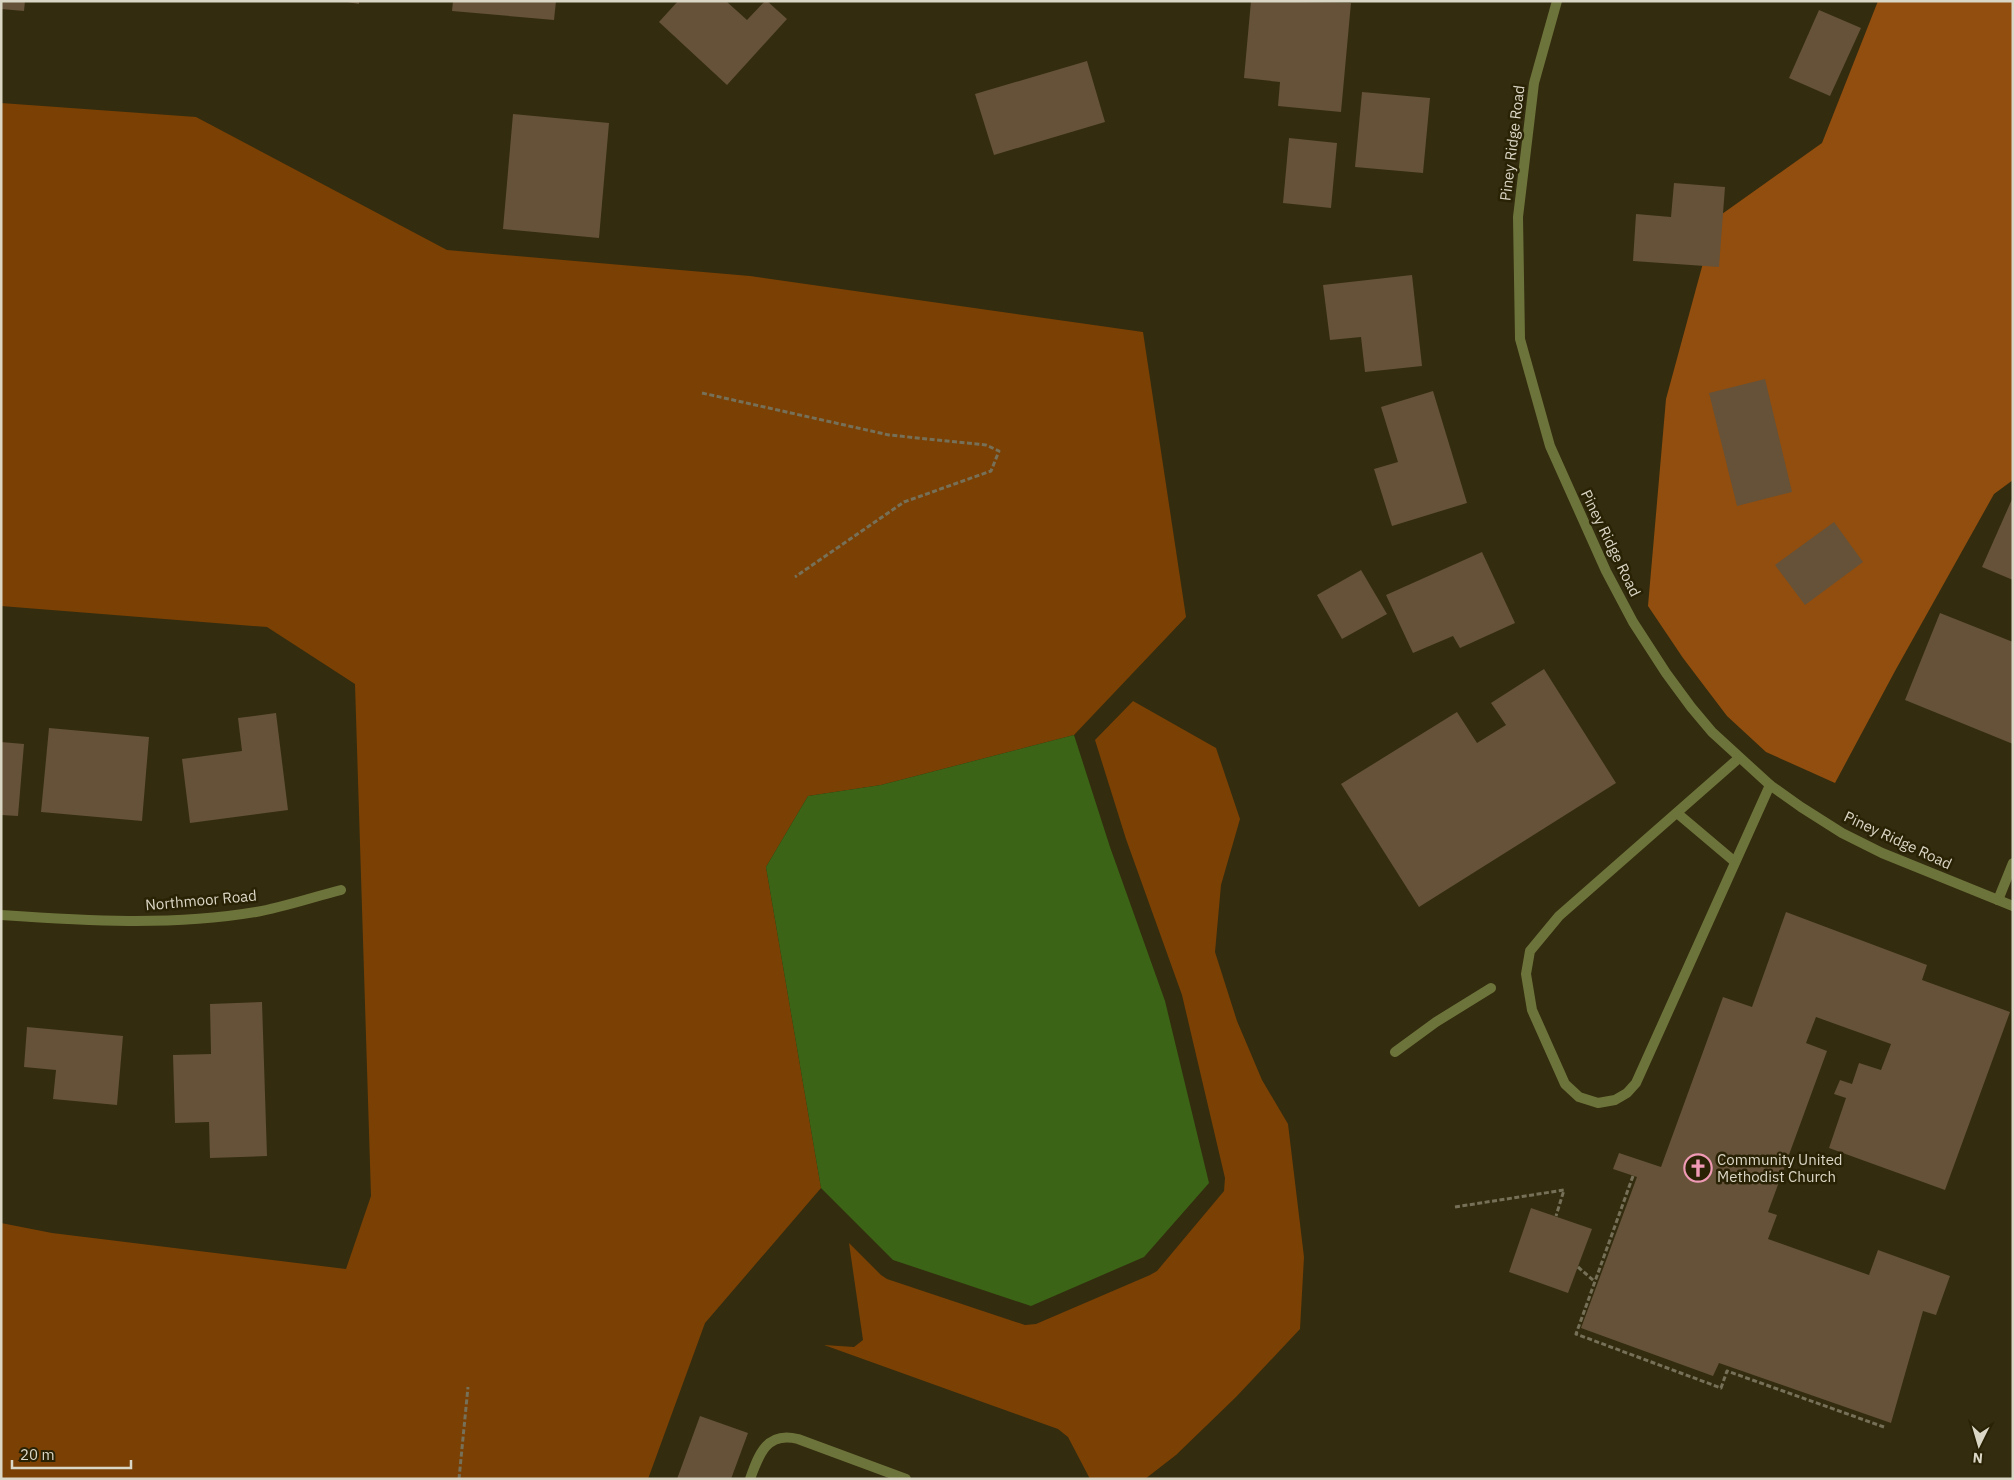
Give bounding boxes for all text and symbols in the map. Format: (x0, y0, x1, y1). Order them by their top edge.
street label: Piney Ridge Road (1495, 84, 1529, 202)
street label: Piney Ridge Road (1577, 486, 1645, 600)
street label: Piney Ridge Road (1841, 807, 1955, 873)
street label: Northmoor Road (144, 886, 258, 914)
place label: Community United Methodist Church (1717, 1150, 1843, 1186)
church icon: Community United Methodist Church (1683, 1153, 1713, 1183)
north arrow (1954, 1420, 2004, 1470)
scale bar (12, 1438, 131, 1470)
text: 20 m (20, 1445, 55, 1464)
text: N (1972, 1449, 1984, 1467)

